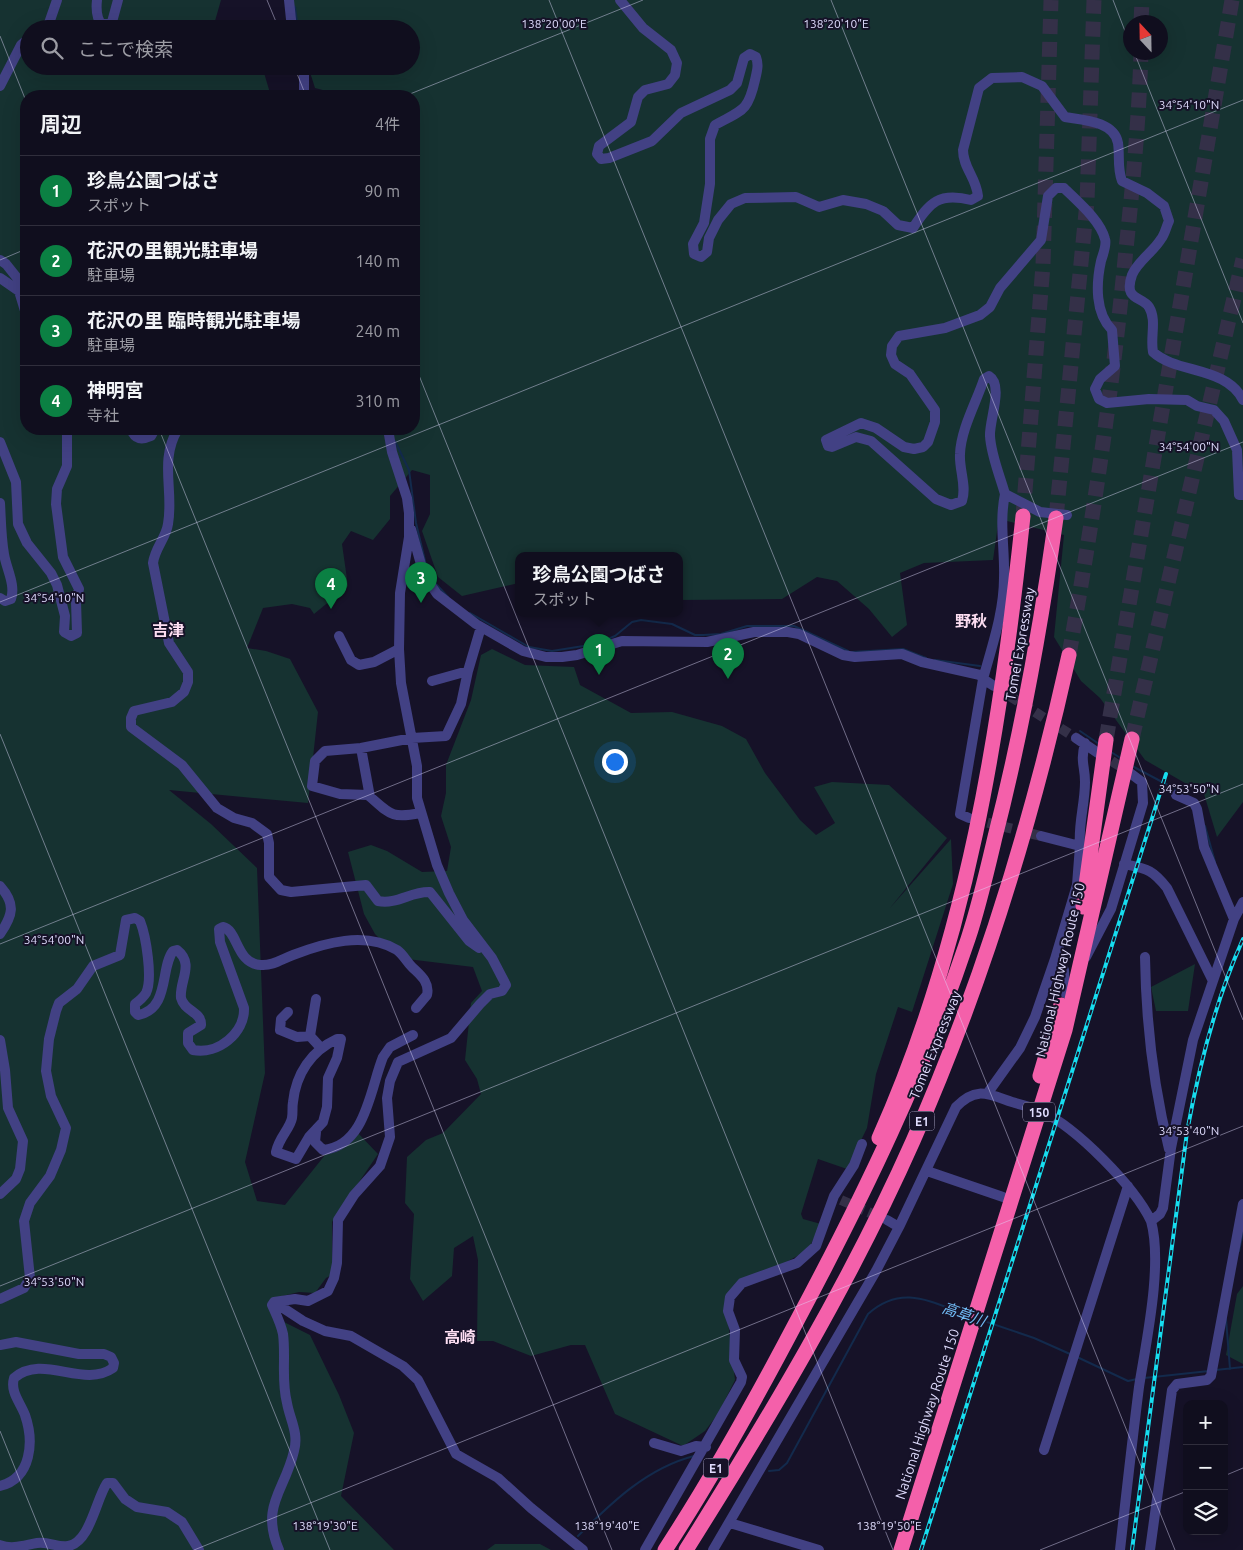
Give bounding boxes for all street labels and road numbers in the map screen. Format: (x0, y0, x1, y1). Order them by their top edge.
street label: Tomei Expressway (1002, 586, 1038, 702)
street label: National Highway Route 150 (1032, 881, 1088, 1059)
street label: Tomei Expressway (906, 988, 964, 1101)
road number: 150 (1023, 1102, 1055, 1122)
road number: E1 (910, 1112, 934, 1130)
street label: National Highway Route 150 (892, 1327, 962, 1501)
road number: E1 (704, 1459, 728, 1478)

